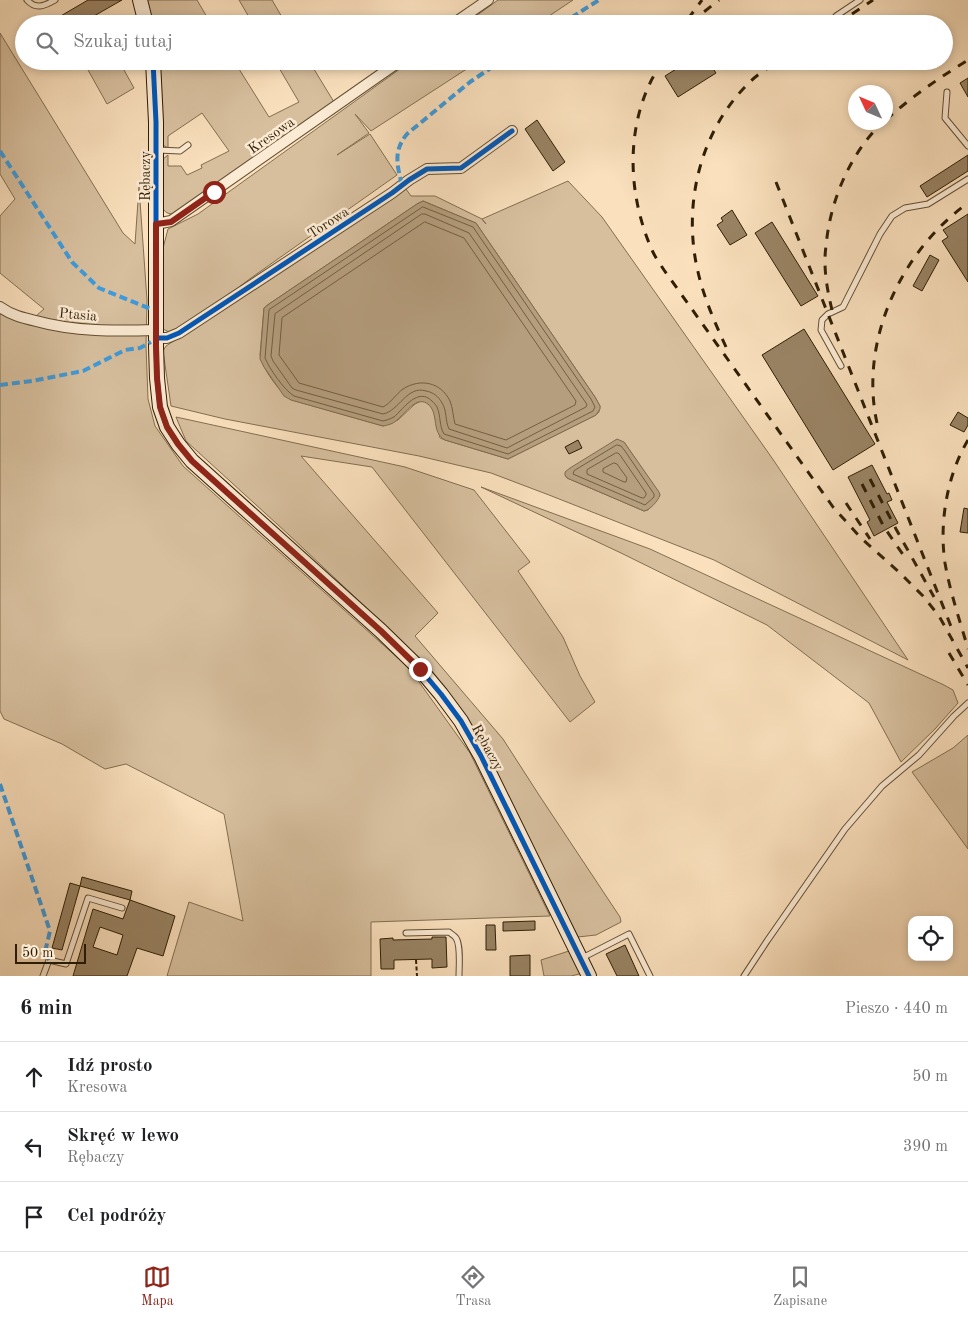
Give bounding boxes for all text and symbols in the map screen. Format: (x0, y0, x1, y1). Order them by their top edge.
search box (15, 15, 953, 70)
icon: search (33, 29, 61, 57)
text: Szukaj tutaj (73, 33, 173, 52)
north arrow (848, 85, 893, 130)
street label: Kresowa (246, 115, 297, 157)
street label: Rębaczy (139, 150, 153, 201)
route start (203, 181, 226, 204)
street label: Torowa (306, 204, 352, 241)
street label: Ptasia (58, 306, 98, 324)
route end (409, 658, 432, 681)
street label: Rębaczy (469, 722, 506, 773)
map controls (908, 916, 953, 961)
button: locate (908, 916, 953, 961)
scale bar (15, 941, 86, 964)
text: 50 m (22, 946, 53, 960)
text: 6 min (20, 998, 73, 1019)
text: Pieszo · 440 m (845, 1001, 948, 1017)
text: Idź prosto (67, 1057, 152, 1076)
icon: ahead (20, 1063, 48, 1091)
text: 50 m (912, 1069, 948, 1085)
text: Kresowa (67, 1080, 127, 1096)
text: Skręć w lewo (67, 1127, 179, 1146)
icon: left (20, 1133, 48, 1161)
text: 390 m (903, 1139, 948, 1155)
text: Rębaczy (67, 1150, 124, 1166)
icon: arrive (20, 1203, 48, 1231)
text: Cel podróży (67, 1207, 166, 1226)
tab: Mapa (141, 1263, 174, 1310)
tab: Trasa (456, 1263, 491, 1310)
tab: Zapisane (773, 1263, 827, 1310)

